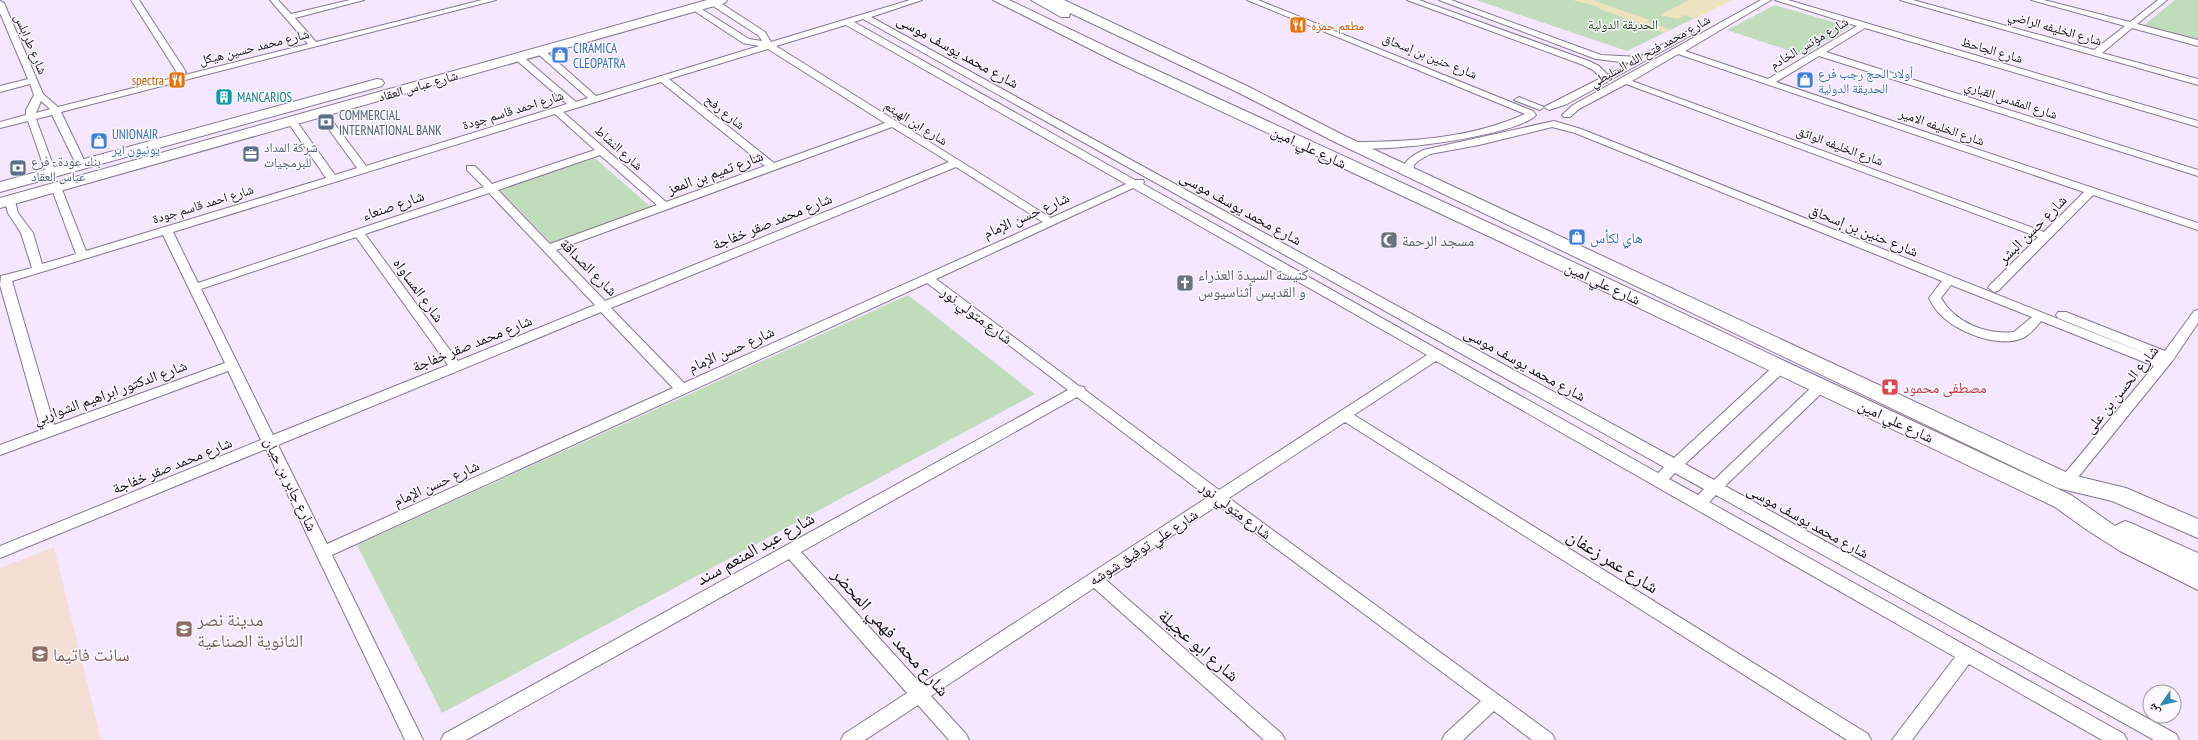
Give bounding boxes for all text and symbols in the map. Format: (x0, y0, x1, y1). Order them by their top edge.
street label: شارع الخليفه الراضي (2005, 6, 2104, 52)
street label: شارع محمد يوسف موسى (893, 10, 1022, 93)
street label: شارع طرابلس (10, 11, 51, 77)
street label: شارع محمد فتح الله السليطي (1587, 11, 1714, 93)
street label: شارع مؤنس الخادم (1767, 13, 1852, 74)
restaurant icon: مطعم حمزه (1288, 15, 1308, 35)
park label: الحديقة الدولية (1588, 16, 1658, 33)
place label: مطعم حمزه (1311, 17, 1364, 34)
street label: شارع محمد حسين هيكل (197, 25, 311, 70)
street label: شارع حنين بن إسحاق (1380, 29, 1480, 84)
street label: شارع الجاحظ (1959, 33, 2025, 68)
place label: CIRAMICA CLEOPATRA (573, 40, 626, 72)
shop icon: CIRAMICA CLEOPATRA (550, 45, 570, 65)
place label: أولاد الحج رجب فرع الحديقة الدولية (1818, 65, 1913, 97)
street label: شارع عباس العقاد (376, 67, 460, 106)
restaurant icon: spectra (167, 70, 187, 90)
shop icon: أولاد الحج رجب فرع الحديقة الدولية (1795, 70, 1815, 90)
place label: spectra (132, 72, 164, 89)
street label: شارع المقدس القباري (1962, 77, 2060, 125)
building icon: MANCARIOS (214, 87, 234, 107)
street label: شارع احمد قاسم جودة (460, 87, 566, 134)
place label: MANCARIOS (237, 89, 293, 106)
street label: شارع رفح (701, 91, 748, 134)
street label: شارع ابن الهيثم (881, 97, 951, 150)
street label: شارع الخليفه الامير (1896, 104, 1987, 151)
place label: COMMERCIAL INTERNATIONAL BANK (339, 107, 442, 139)
bank icon: COMMERCIAL INTERNATIONAL BANK (316, 112, 336, 132)
street label: شارع علي امين (1267, 121, 1350, 175)
street label: شارع النشاط (591, 122, 647, 175)
street label: شارع الخليفه الواثق (1794, 122, 1886, 171)
place label: UNIONAIR يونيون اير (111, 126, 160, 158)
shop icon: UNIONAIR يونيون اير (89, 131, 109, 151)
place label: شركة المداد للبرمجيات (264, 139, 318, 171)
office icon: شركة المداد للبرمجيات (241, 144, 261, 164)
street label: شارع تميم بن المعز (663, 146, 766, 199)
place label: بنك عودة - فرع عباس العقاد (31, 153, 101, 185)
bank icon: بنك عودة - فرع عباس العقاد (8, 158, 28, 178)
street label: شارع محمد يوسف موسى (1176, 167, 1305, 250)
street label: شارع احمد قاسم جودة (150, 181, 256, 228)
street label: شارع صنعاء (359, 185, 427, 225)
street label: شارع حسن الإمام (980, 187, 1073, 243)
street label: شارع محمد صقر خفاجة (709, 188, 835, 255)
street label: شارع حسن البشر (1993, 190, 2071, 269)
street label: شارع حنين بن إسحاق (1806, 199, 1921, 262)
shop icon: هاي لكأس (1567, 227, 1587, 247)
place label: هاي لكأس (1590, 228, 1643, 249)
mosque icon: مسجد الرحمة (1379, 230, 1399, 250)
place label: مسجد الرحمة (1402, 231, 1475, 250)
street label: شارع الصداقة (555, 234, 622, 301)
street label: شارع المساواه (388, 254, 449, 327)
street label: شارع علي امين (1561, 257, 1644, 311)
place label: كنيسة السيدة العذراء و القديس أثناسيوس (1198, 265, 1308, 302)
church icon: كنيسة السيدة العذراء و القديس أثناسيوس (1175, 273, 1195, 293)
street label: شارع متولي نور (935, 281, 1017, 350)
street label: شارع محمد صقر خفاجة (409, 310, 535, 377)
street label: شارع حسن الإمام (685, 321, 778, 377)
street label: شارع محمد يوسف موسى (1460, 323, 1589, 406)
street label: شارع الحسن بن على (2080, 341, 2163, 438)
street label: شارع الدكتور ابراهيم الشواربي (31, 355, 191, 431)
pharmacy icon: مصطفى محمود (1880, 377, 1900, 397)
place label: مصطفى محمود (1903, 378, 1987, 398)
street label: شارع علي امين (1854, 395, 1937, 449)
street label: شارع محمد صقر خفاجة (109, 432, 235, 499)
street label: شارع جابر بن حيان (259, 434, 322, 535)
street label: شارع حسن الإمام (390, 455, 483, 511)
street label: شارع متولي نور (1194, 476, 1276, 545)
street label: شارع محمد يوسف موسى (1743, 480, 1872, 563)
street label: شارع علي توفيق شوشه (1085, 504, 1203, 592)
street label: شارع عبد المنعم سند (692, 506, 819, 591)
street label: شارع عمر زعفان (1563, 524, 1663, 598)
street label: شارع محمد فهمي المحضر (824, 562, 955, 703)
street label: شارع ابو عجيلة (1154, 604, 1244, 686)
place label: مدينة نصر الثانوية الصناعية (196, 608, 303, 652)
school or university icon: مدينة نصر الثانوية الصناعية (174, 619, 194, 639)
place label: سانت فاتيما (53, 643, 130, 666)
school or university icon: سانت فاتيما (30, 644, 50, 664)
north arrow (2142, 684, 2182, 724)
text: ش (2144, 700, 2164, 718)

